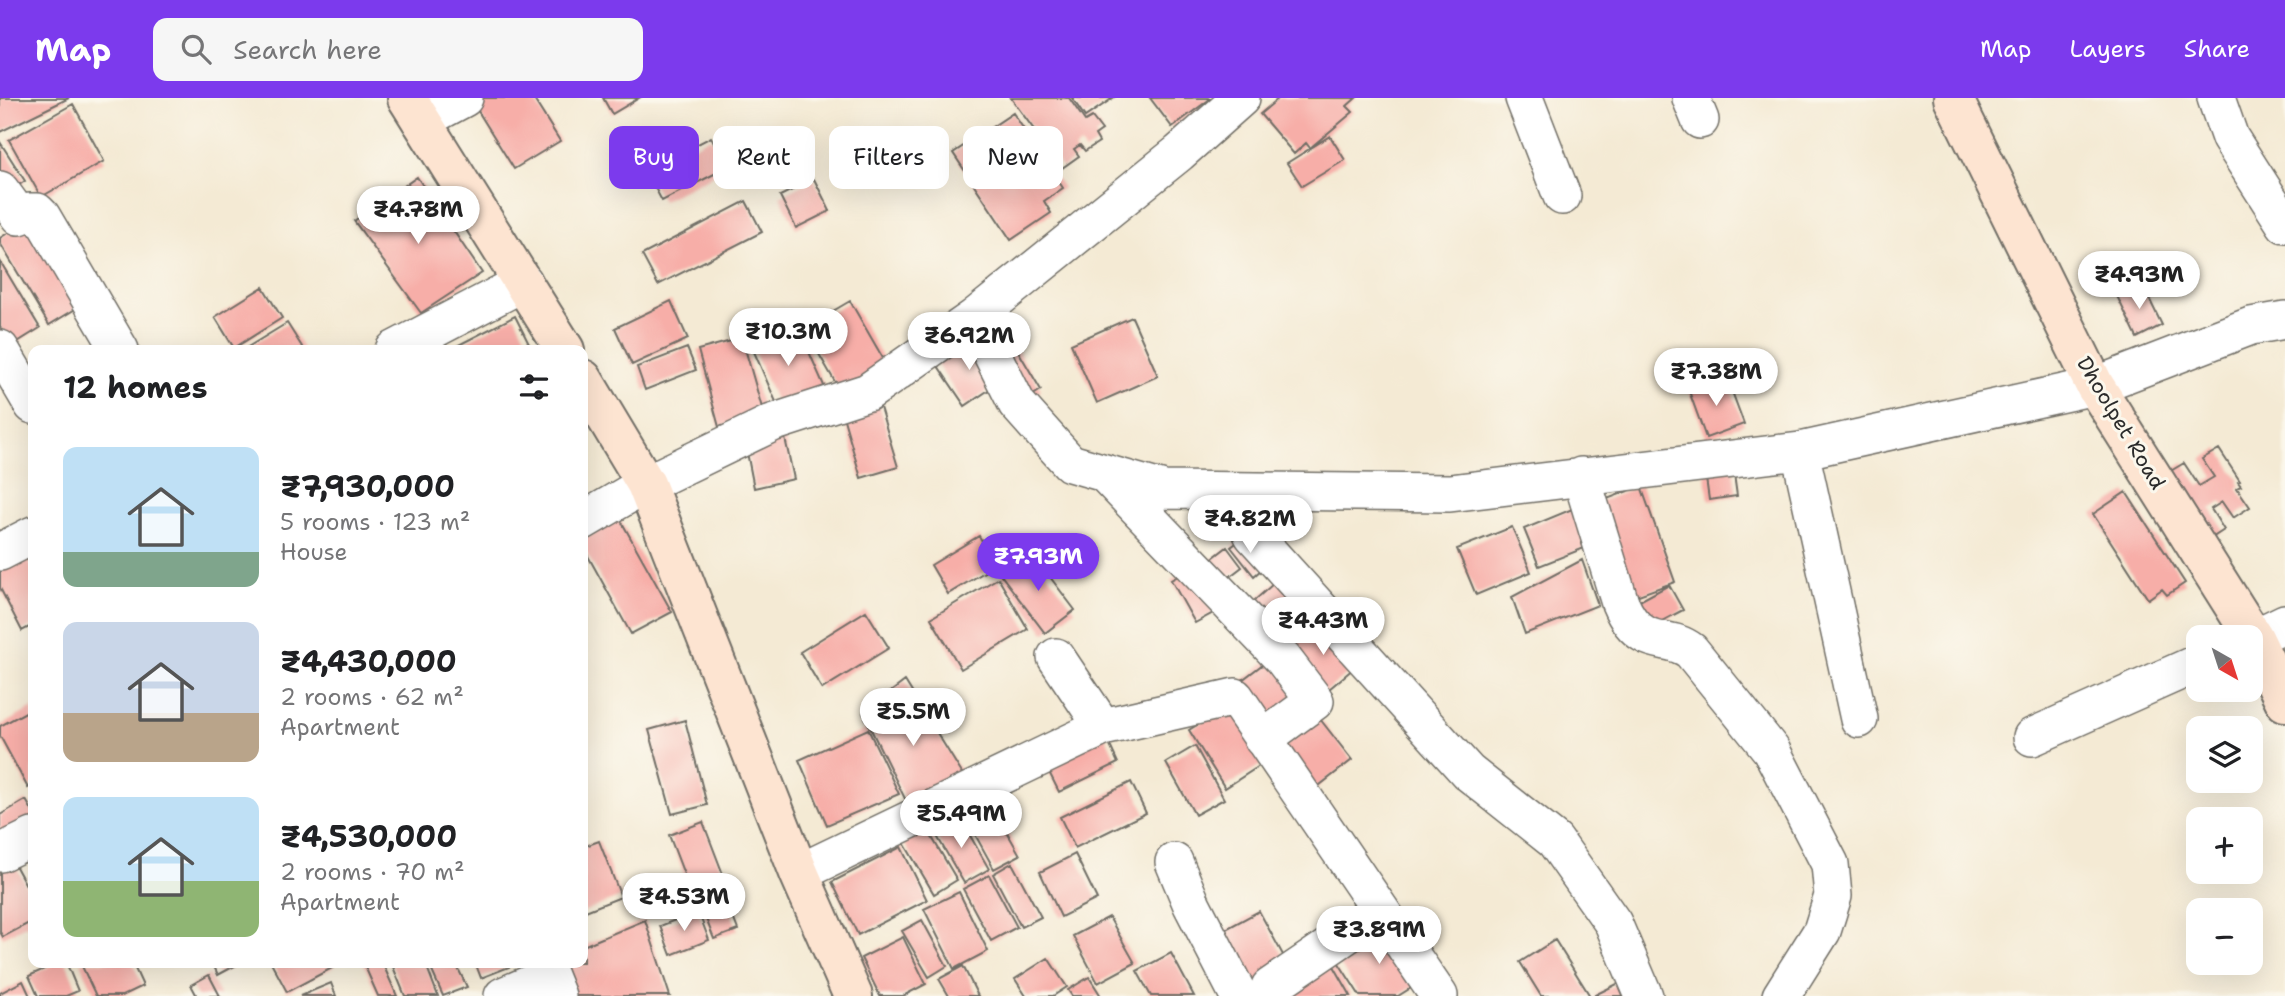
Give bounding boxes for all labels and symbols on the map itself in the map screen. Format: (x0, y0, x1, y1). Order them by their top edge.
pin: ₹4.78M (361, 186, 475, 246)
pin: ₹4.93M (2082, 252, 2196, 311)
pin: ₹10.3M (731, 308, 845, 368)
pin: ₹6.92M (912, 313, 1026, 372)
pin: ₹7.38M (1659, 348, 1773, 408)
street label: Dhoolpet Road (2070, 351, 2172, 495)
pin: ₹4.82M (1193, 496, 1307, 555)
pin: ₹7.93M (981, 533, 1095, 593)
pin: ₹4.43M (1266, 598, 1380, 657)
north arrow (2186, 625, 2263, 702)
pin: ₹5.5M (864, 688, 962, 748)
pin: ₹5.49M (904, 790, 1018, 850)
pin: ₹4.53M (627, 874, 741, 933)
pin: ₹3.89M (1322, 906, 1436, 966)

